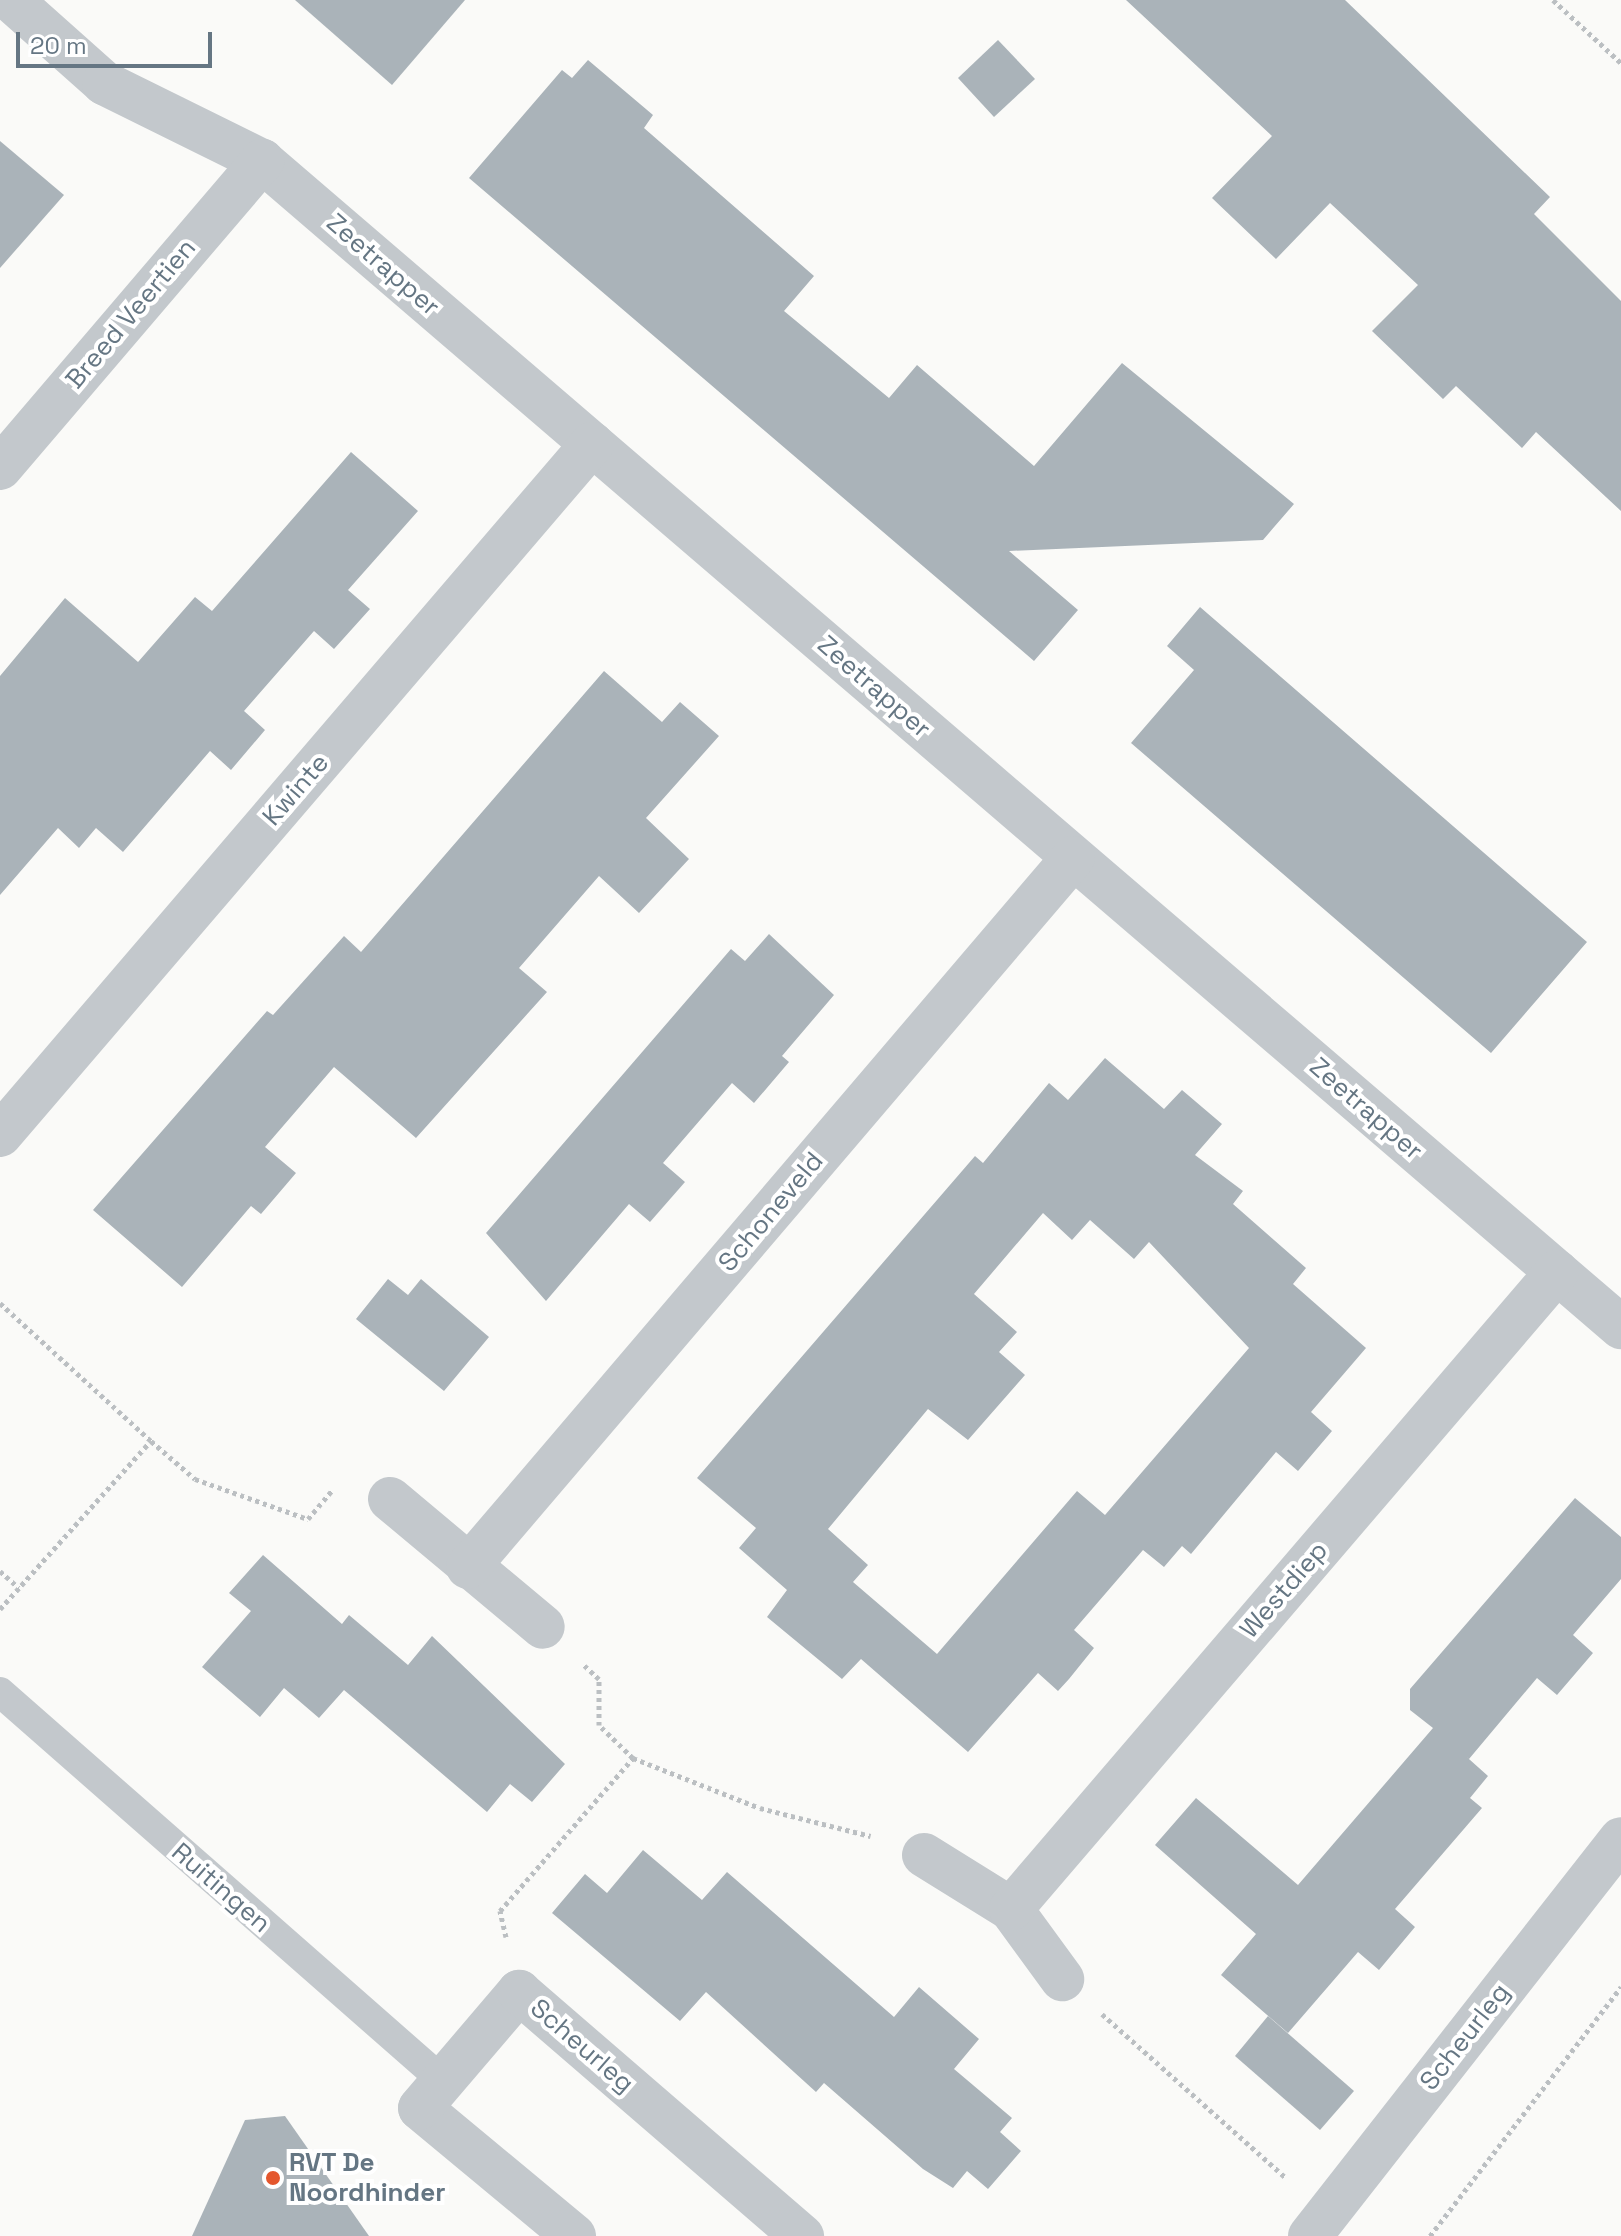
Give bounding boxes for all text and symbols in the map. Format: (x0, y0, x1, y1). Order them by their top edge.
scale bar (20, 16, 216, 66)
text: 20 m (30, 30, 87, 61)
street label: Zeetrapper (320, 207, 446, 323)
street label: Breed Veertien (59, 233, 203, 395)
street label: Zeetrapper (811, 629, 937, 745)
street label: Kwinte (256, 748, 336, 832)
street label: Zeetrapper (1303, 1051, 1429, 1167)
street label: Schoneveld (712, 1146, 830, 1278)
street label: Westdiep (1234, 1535, 1334, 1645)
street label: Ruitingen (165, 1837, 277, 1939)
street label: Scheurleg (1414, 1977, 1516, 2097)
street label: Scheurleg (524, 1993, 640, 2099)
place label: RVT De Noordhinder (289, 2147, 445, 2208)
marker: RVT De Noordhinder (264, 2169, 282, 2187)

